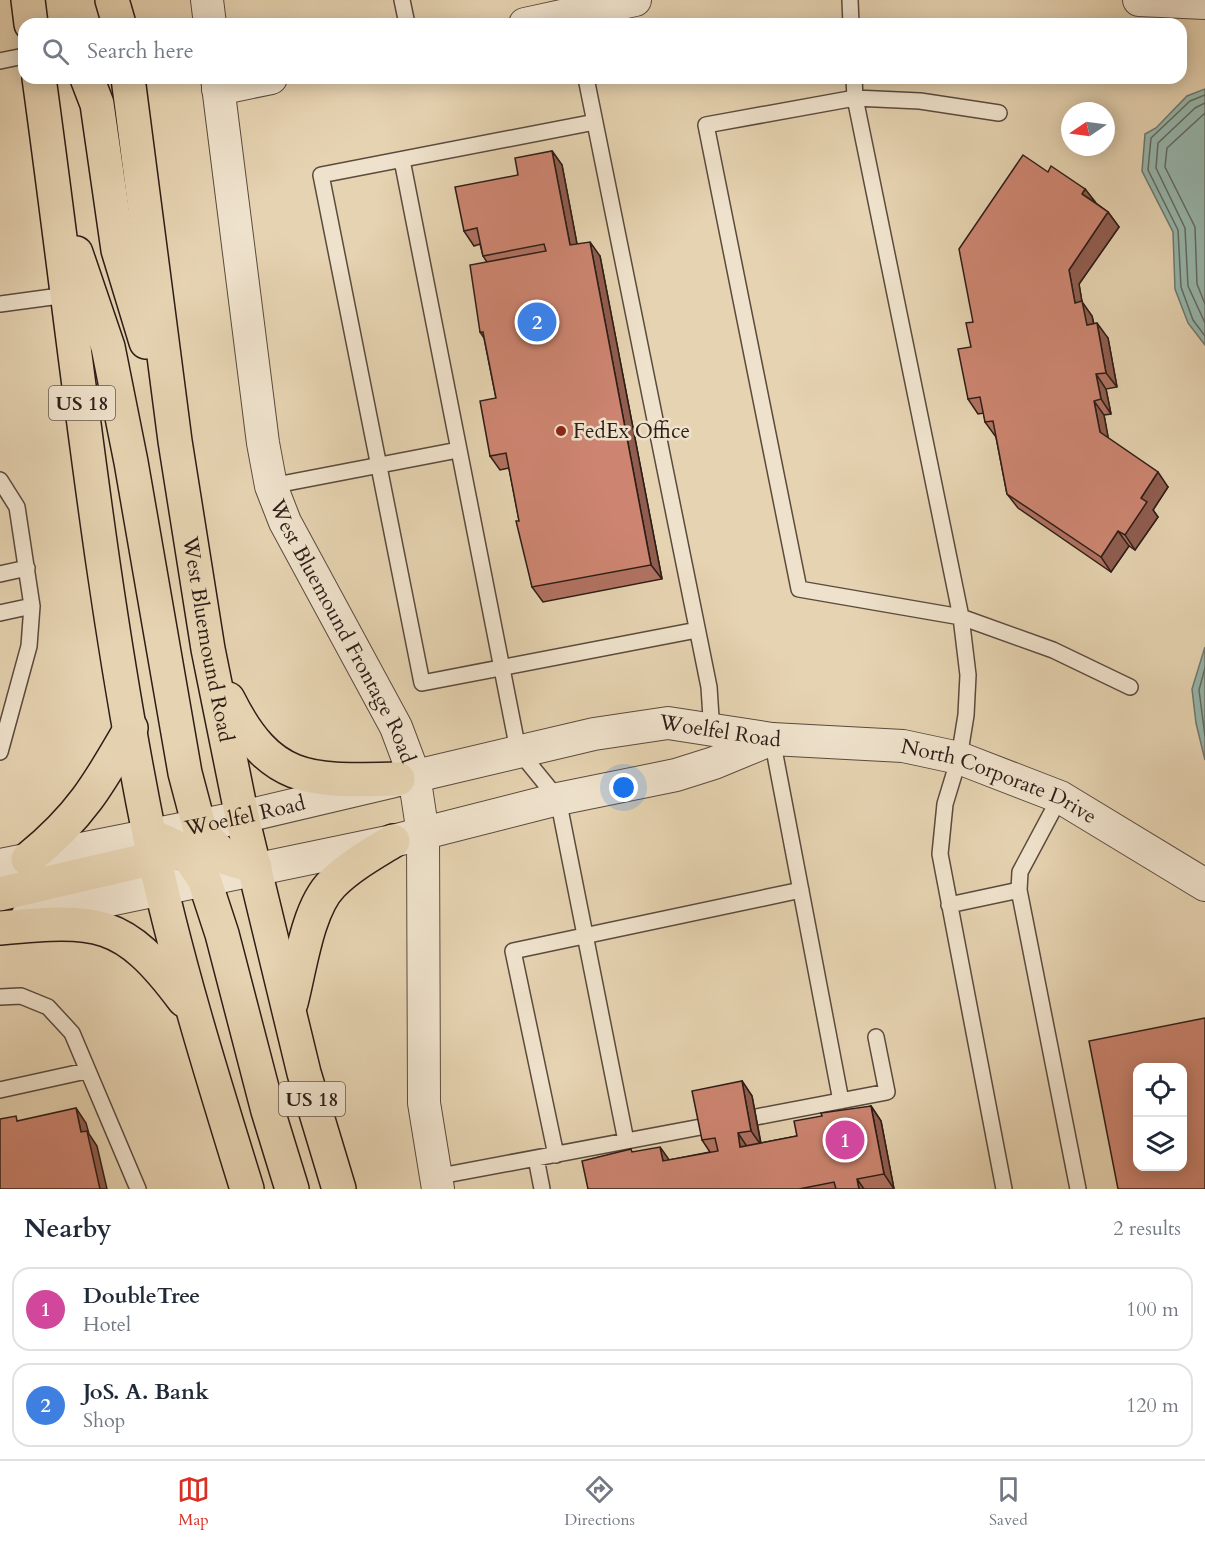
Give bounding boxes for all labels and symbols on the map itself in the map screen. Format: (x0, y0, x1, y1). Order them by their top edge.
north arrow (1061, 102, 1115, 156)
pin: 2 (518, 300, 556, 344)
road number: US 18 (49, 386, 115, 420)
place label: FedEx Office (573, 417, 690, 446)
marker: FedEx Office (554, 424, 568, 438)
street label: West Bluemound Frontage Road (263, 494, 423, 767)
street label: West Bluemound Road (176, 533, 241, 745)
street label: Woelfel Road (656, 707, 782, 754)
street label: North Corporate Drive (899, 732, 1102, 831)
your location (609, 773, 638, 802)
street label: Woelfel Road (181, 788, 308, 843)
road number: US 18 (279, 1082, 345, 1116)
pin: 1 (826, 1118, 864, 1162)

